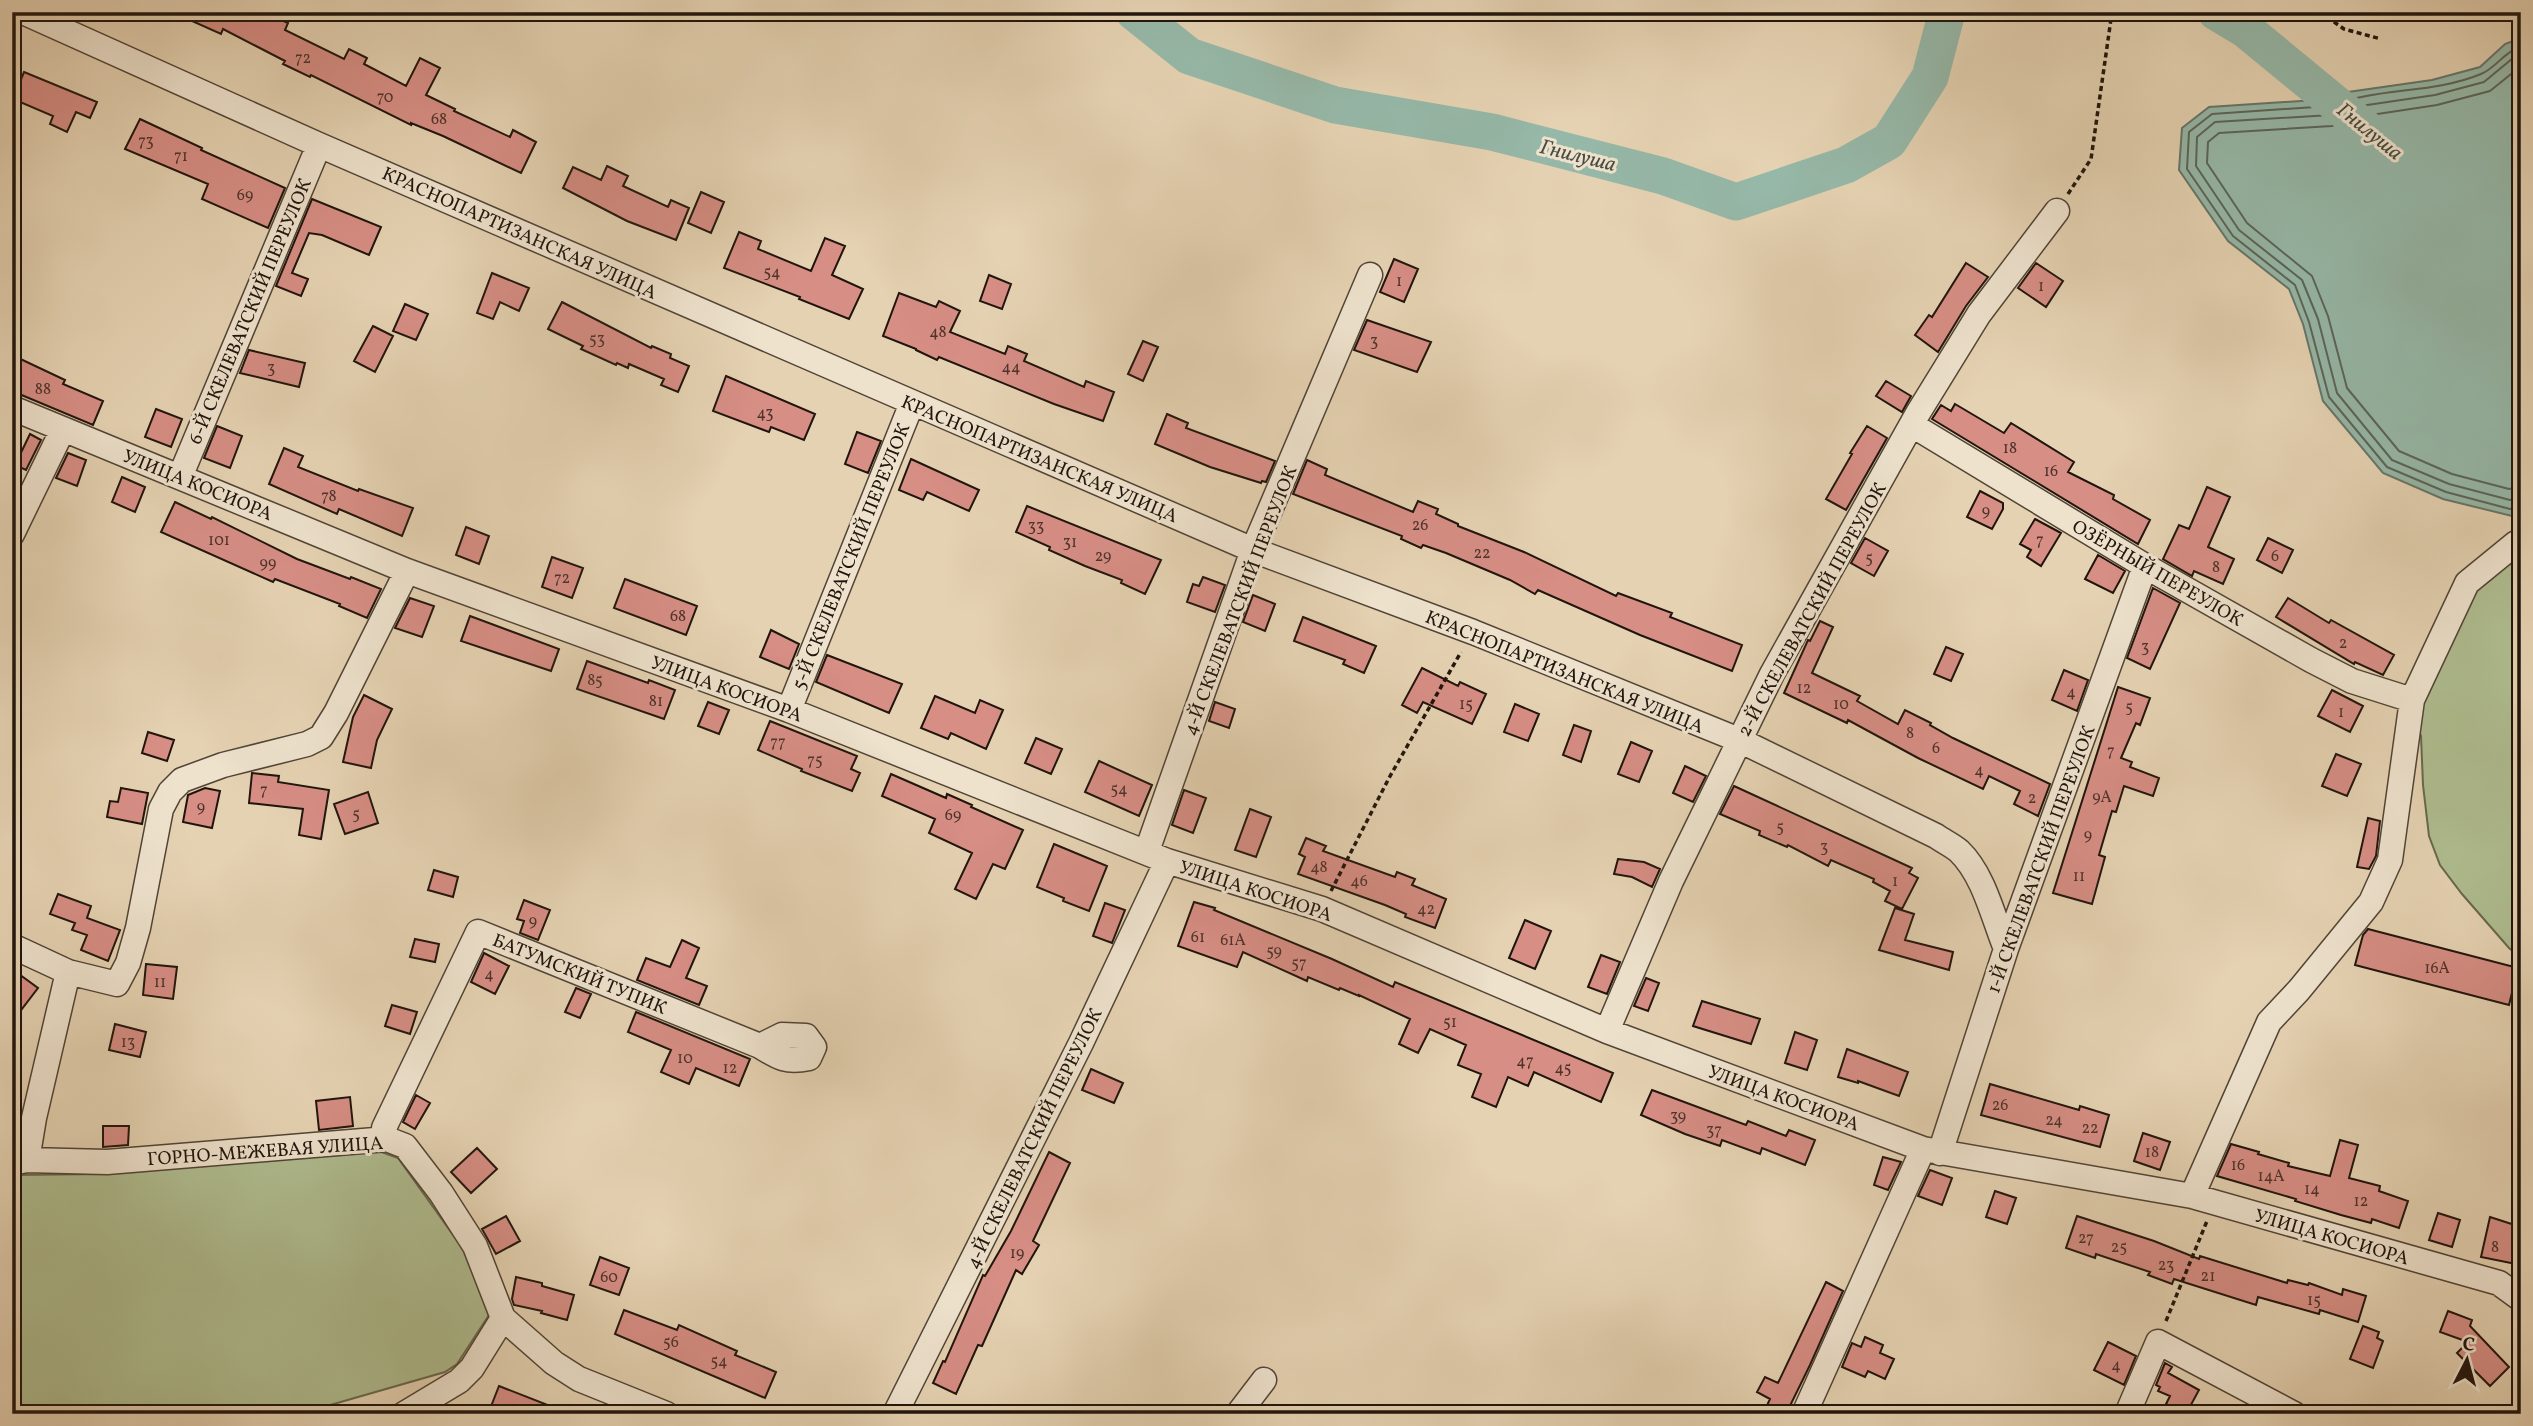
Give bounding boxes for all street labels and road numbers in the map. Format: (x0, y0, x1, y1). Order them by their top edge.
street label: КРАСНОПАРТИЗАНСКАЯ УЛИЦА (378, 161, 661, 306)
street label: 6-Й СКЕЛЕВАТСКИЙ ПЕРЕУЛОК (183, 175, 319, 449)
street label: КРАСНОПАРТИЗАНСКАЯ УЛИЦА (897, 390, 1182, 530)
street label: 5-Й СКЕЛЕВАТСКИЙ ПЕРЕУЛОК (786, 419, 917, 694)
street label: УЛИЦА КОСИОРА (118, 444, 276, 528)
street label: 4-Й СКЕЛЕВАТСКИЙ ПЕРЕУЛОК (1177, 462, 1304, 739)
street label: 2-Й СКЕЛЕВАТСКИЙ ПЕРЕУЛОК (1732, 478, 1894, 742)
street label: ОЗЁРНЫЙ ПЕРЕУЛОК (2067, 514, 2247, 633)
street label: КРАСНОПАРТИЗАНСКАЯ УЛИЦА (1421, 605, 1707, 741)
street label: УЛИЦА КОСИОРА (647, 650, 806, 729)
street label: 1-Й СКЕЛЕВАТСКИЙ ПЕРЕУЛОК (1981, 722, 2103, 997)
street label: УЛИЦА КОСИОРА (1175, 855, 1335, 929)
street label: БАТУМСКИЙ ТУПИК (488, 928, 670, 1022)
street label: 4-Й СКЕЛЕВАТСКИЙ ПЕРЕУЛОК (960, 1004, 1109, 1273)
street label: УЛИЦА КОСИОРА (1704, 1059, 1863, 1138)
street label: ГОРНО-МЕЖЕВАЯ УЛИЦА (146, 1131, 384, 1173)
street label: УЛИЦА КОСИОРА (2251, 1203, 2412, 1272)

